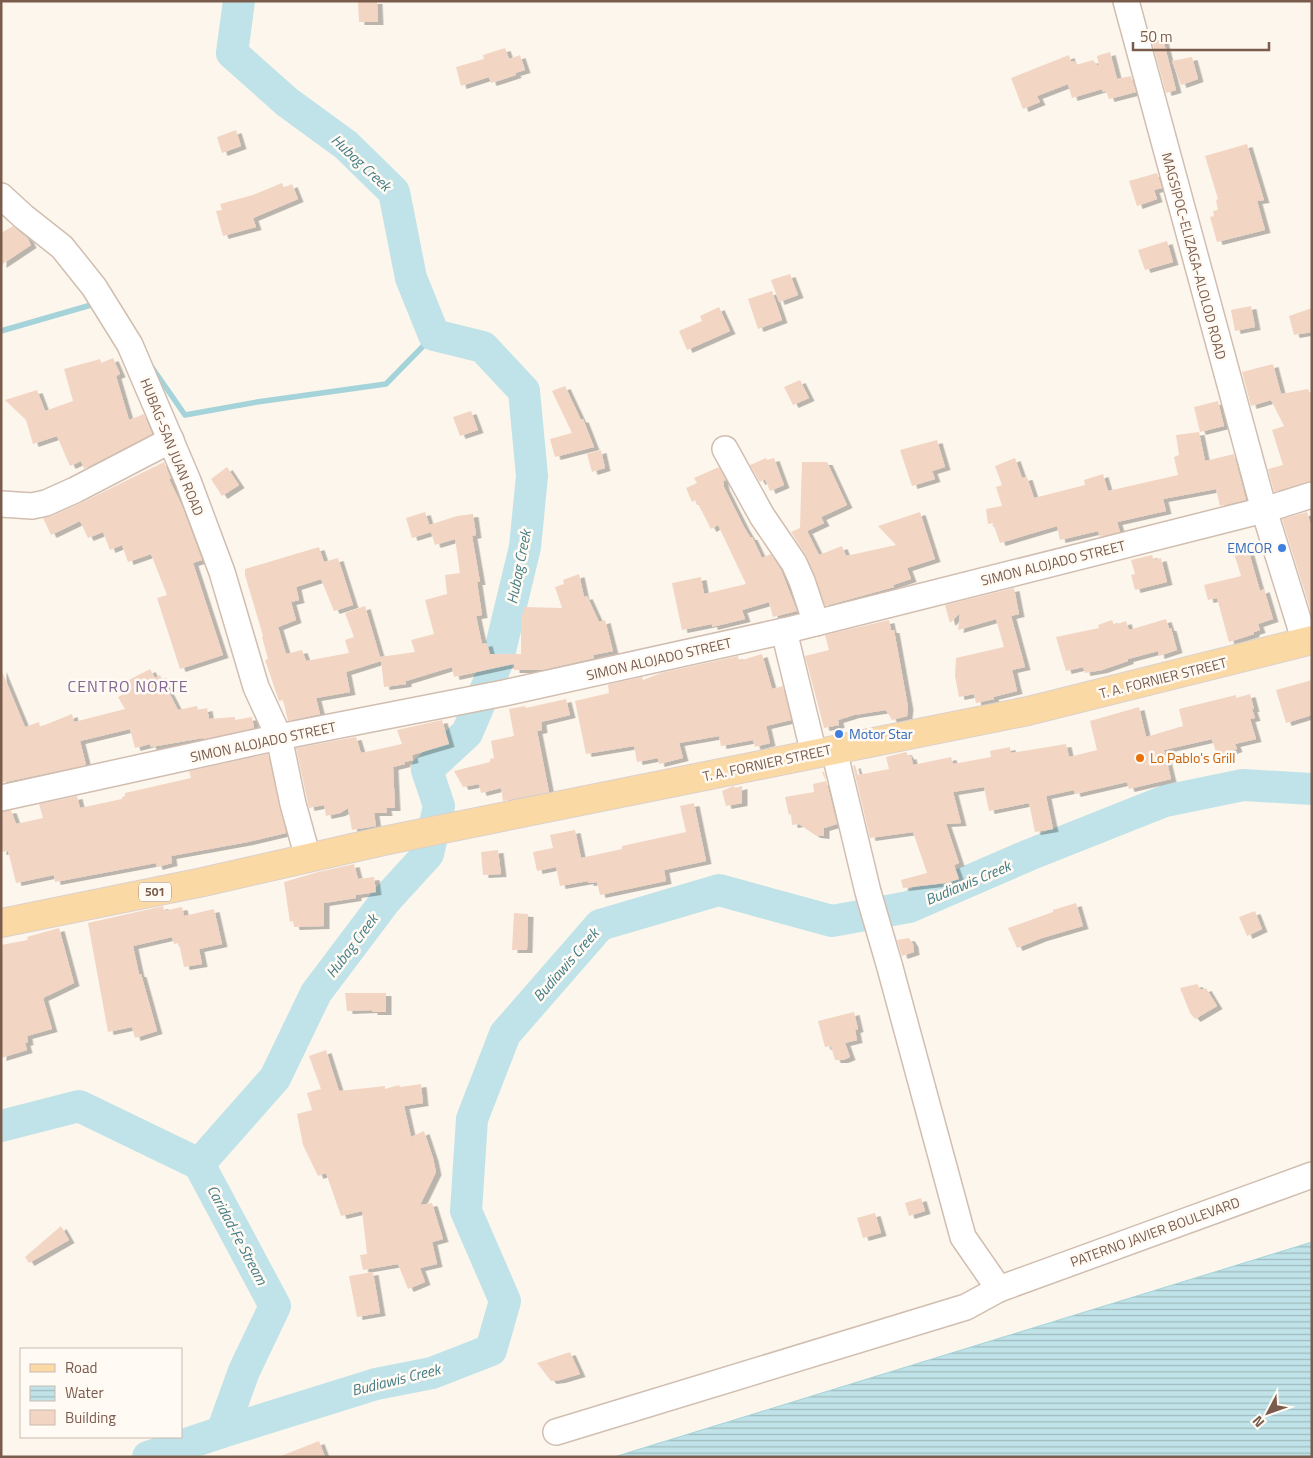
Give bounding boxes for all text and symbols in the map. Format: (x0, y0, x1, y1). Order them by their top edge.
scale bar (1133, 20, 1269, 52)
text: 50 m (1140, 25, 1173, 48)
water label: Hubag Creek (326, 129, 398, 198)
street label: MAGSIPOC-ELIZAGA-ALOLOD ROAD (1157, 150, 1232, 362)
street label: HUBAG-SAN JUAN ROAD (135, 375, 210, 519)
water label: Hubag Creek (500, 526, 537, 606)
street label: SIMON ALOJADO STREET (978, 534, 1128, 591)
place label: EMCOR (1227, 537, 1272, 558)
marker: EMCOR (1276, 542, 1288, 554)
street label: SIMON ALOJADO STREET (584, 631, 734, 685)
street label: T. A. FORNIER STREET (1097, 651, 1230, 704)
district label: CENTRO NORTE (67, 674, 189, 698)
street label: SIMON ALOJADO STREET (188, 716, 338, 767)
place label: Motor Star (849, 723, 913, 744)
marker: Motor Star (833, 728, 845, 740)
street label: T. A. FORNIER STREET (701, 739, 834, 786)
place label: Lo Pablo's Grill (1150, 747, 1236, 768)
marker: Lo Pablo's Grill (1134, 752, 1146, 764)
water label: Budiawis Creek (922, 853, 1016, 911)
road number: 501 (139, 882, 171, 902)
water label: Hubag Creek (320, 907, 385, 982)
water label: Budiawis Creek (527, 921, 606, 1006)
water label: Caridad-Fe Stream (201, 1181, 274, 1289)
street label: PATERNO JAVIER BOULEVARD (1067, 1191, 1243, 1272)
legend (20, 1348, 182, 1438)
text: Road (65, 1356, 97, 1379)
water label: Budiawis Creek (349, 1357, 445, 1402)
text: Water (65, 1381, 104, 1404)
north arrow (1243, 1388, 1293, 1438)
text: Building (65, 1406, 116, 1429)
text: N (1247, 1411, 1269, 1432)

